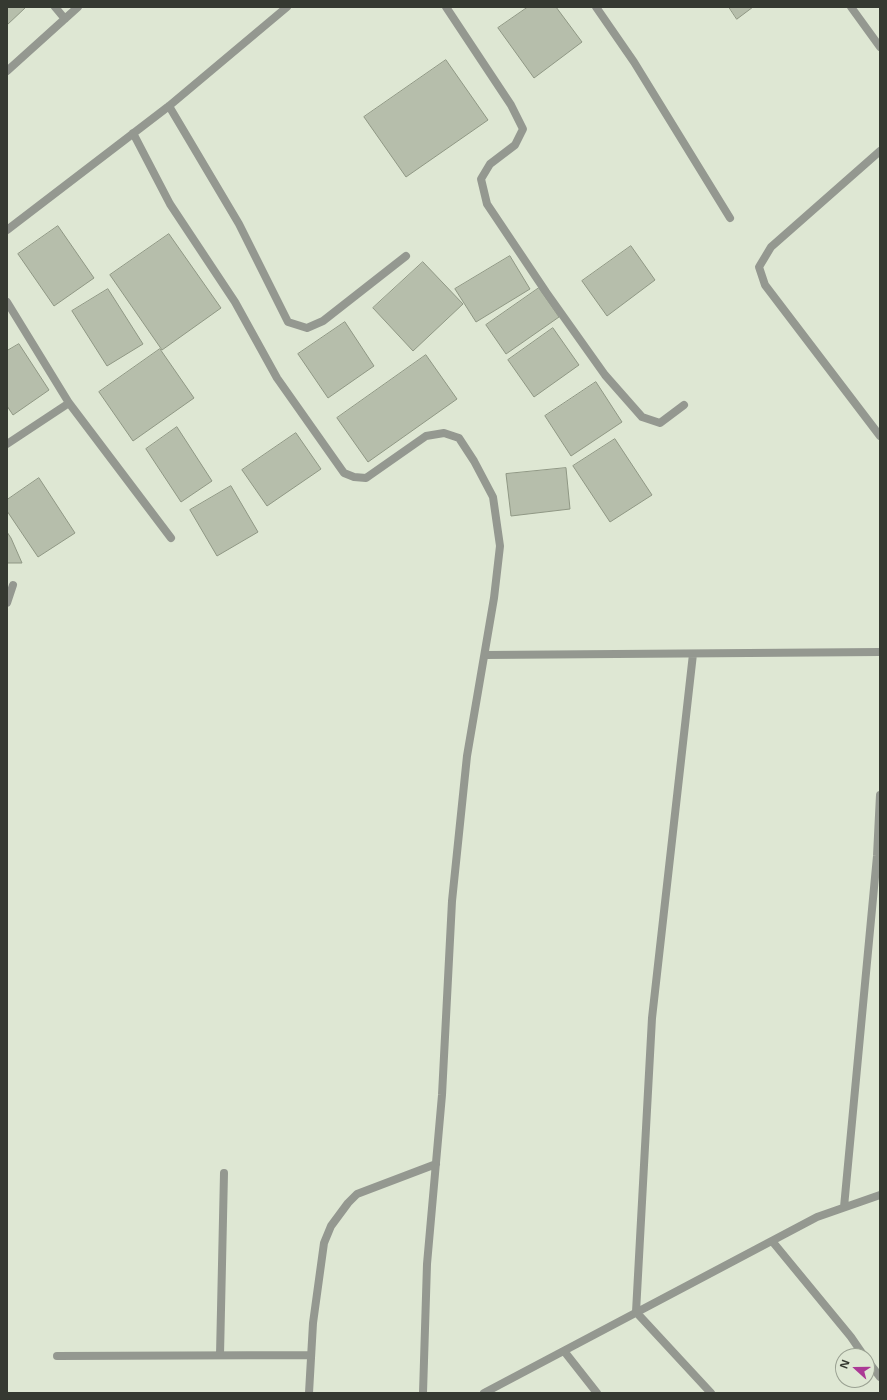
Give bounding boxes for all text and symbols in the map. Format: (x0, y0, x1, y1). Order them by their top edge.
north arrow (835, 1348, 875, 1388)
text: N (836, 1357, 853, 1371)

